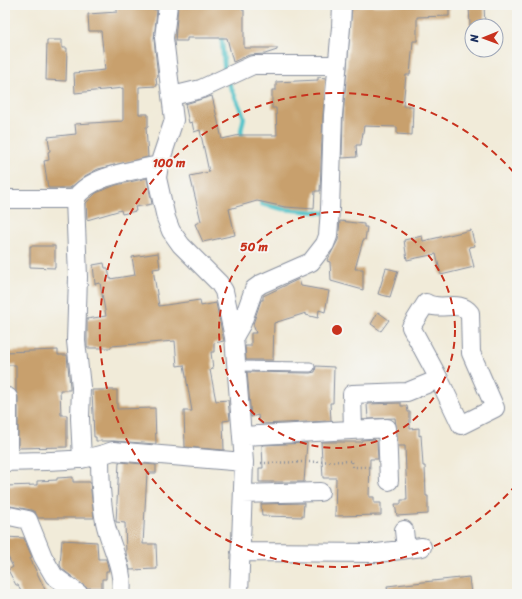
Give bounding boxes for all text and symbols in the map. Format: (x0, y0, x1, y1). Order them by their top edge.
north arrow (464, 18, 504, 58)
text: N (465, 34, 484, 43)
text: 100 m (153, 152, 186, 174)
text: 50 m (240, 236, 268, 258)
centre of rings (330, 323, 344, 337)

